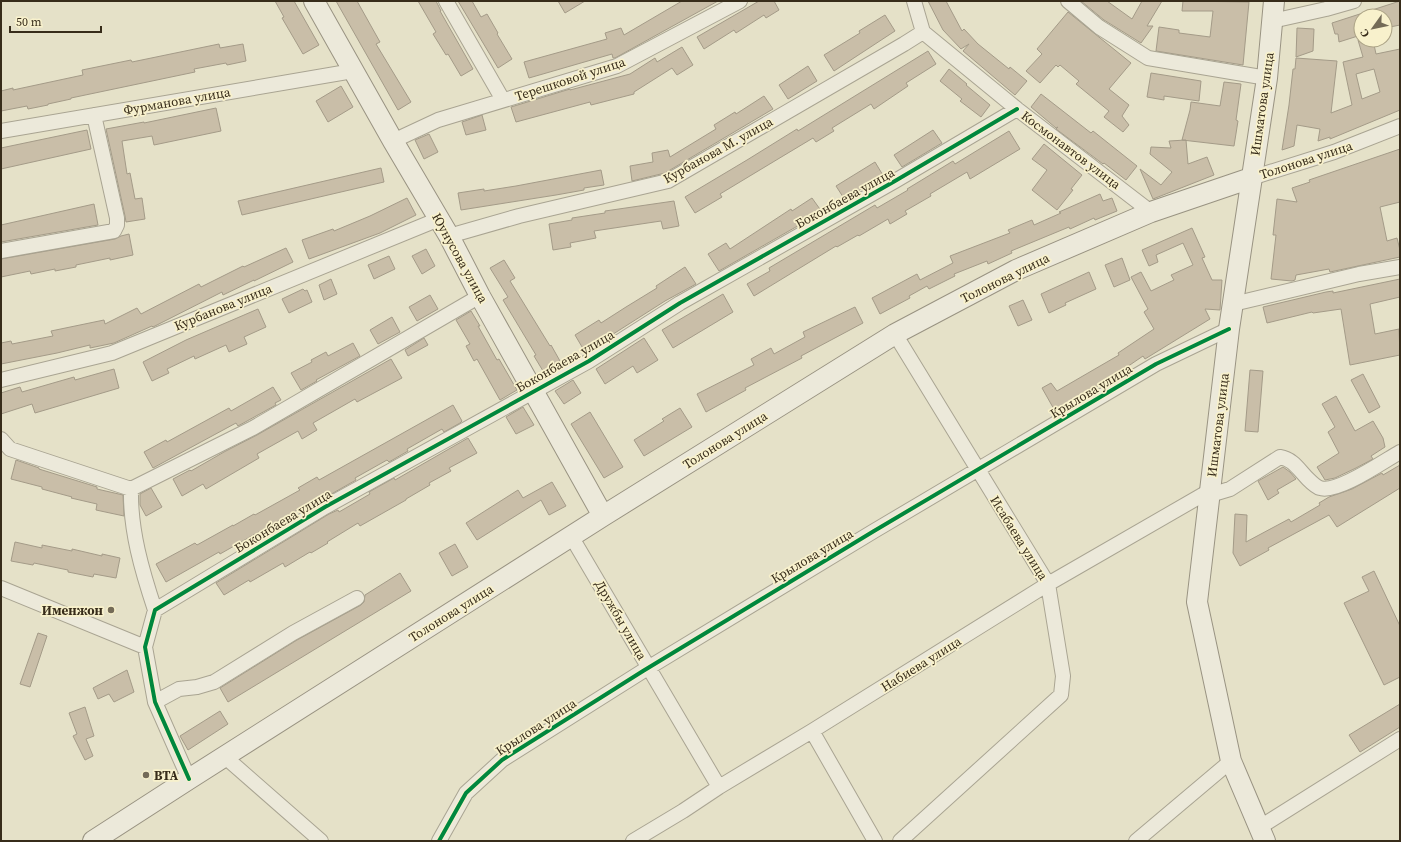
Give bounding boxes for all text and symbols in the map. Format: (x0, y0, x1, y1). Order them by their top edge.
scale bar (10, 8, 101, 34)
north arrow (1353, 8, 1393, 48)
text: 50 m (16, 14, 42, 30)
text: С (1357, 26, 1373, 40)
street label: Ишматова улица (1246, 51, 1278, 157)
street label: Терешковой улица (513, 53, 628, 105)
street label: Фурманова улица (122, 83, 232, 119)
street label: Космонавтов улица (1018, 107, 1124, 193)
street label: Курбанова М. улица (660, 113, 776, 187)
street label: Толонова улица (1257, 137, 1355, 183)
street label: Боконбаева улица (793, 164, 898, 232)
street label: Юунусова улица (428, 210, 492, 306)
street label: Толонова улица (958, 249, 1052, 307)
street label: Курбанова улица (172, 280, 275, 334)
street label: Боконбаева улица (513, 326, 617, 396)
street label: Крылова улица (1047, 360, 1135, 422)
street label: Ишматова улица (1203, 372, 1233, 478)
street label: Толонова улица (680, 407, 771, 473)
street label: Боконбаева улица (231, 485, 335, 557)
street label: Исабаева улица (986, 493, 1052, 584)
street label: Крылова улица (768, 525, 856, 587)
street label: Дружбы улица (591, 577, 651, 663)
street label: Толонова улица (406, 580, 497, 646)
place label: Именжон (42, 602, 104, 619)
marker: Именжон (106, 605, 116, 615)
street label: Набиева улица (878, 632, 965, 695)
street label: Крылова улица (492, 694, 580, 759)
place label: BTA (154, 767, 178, 784)
marker: BTA (141, 770, 151, 780)

